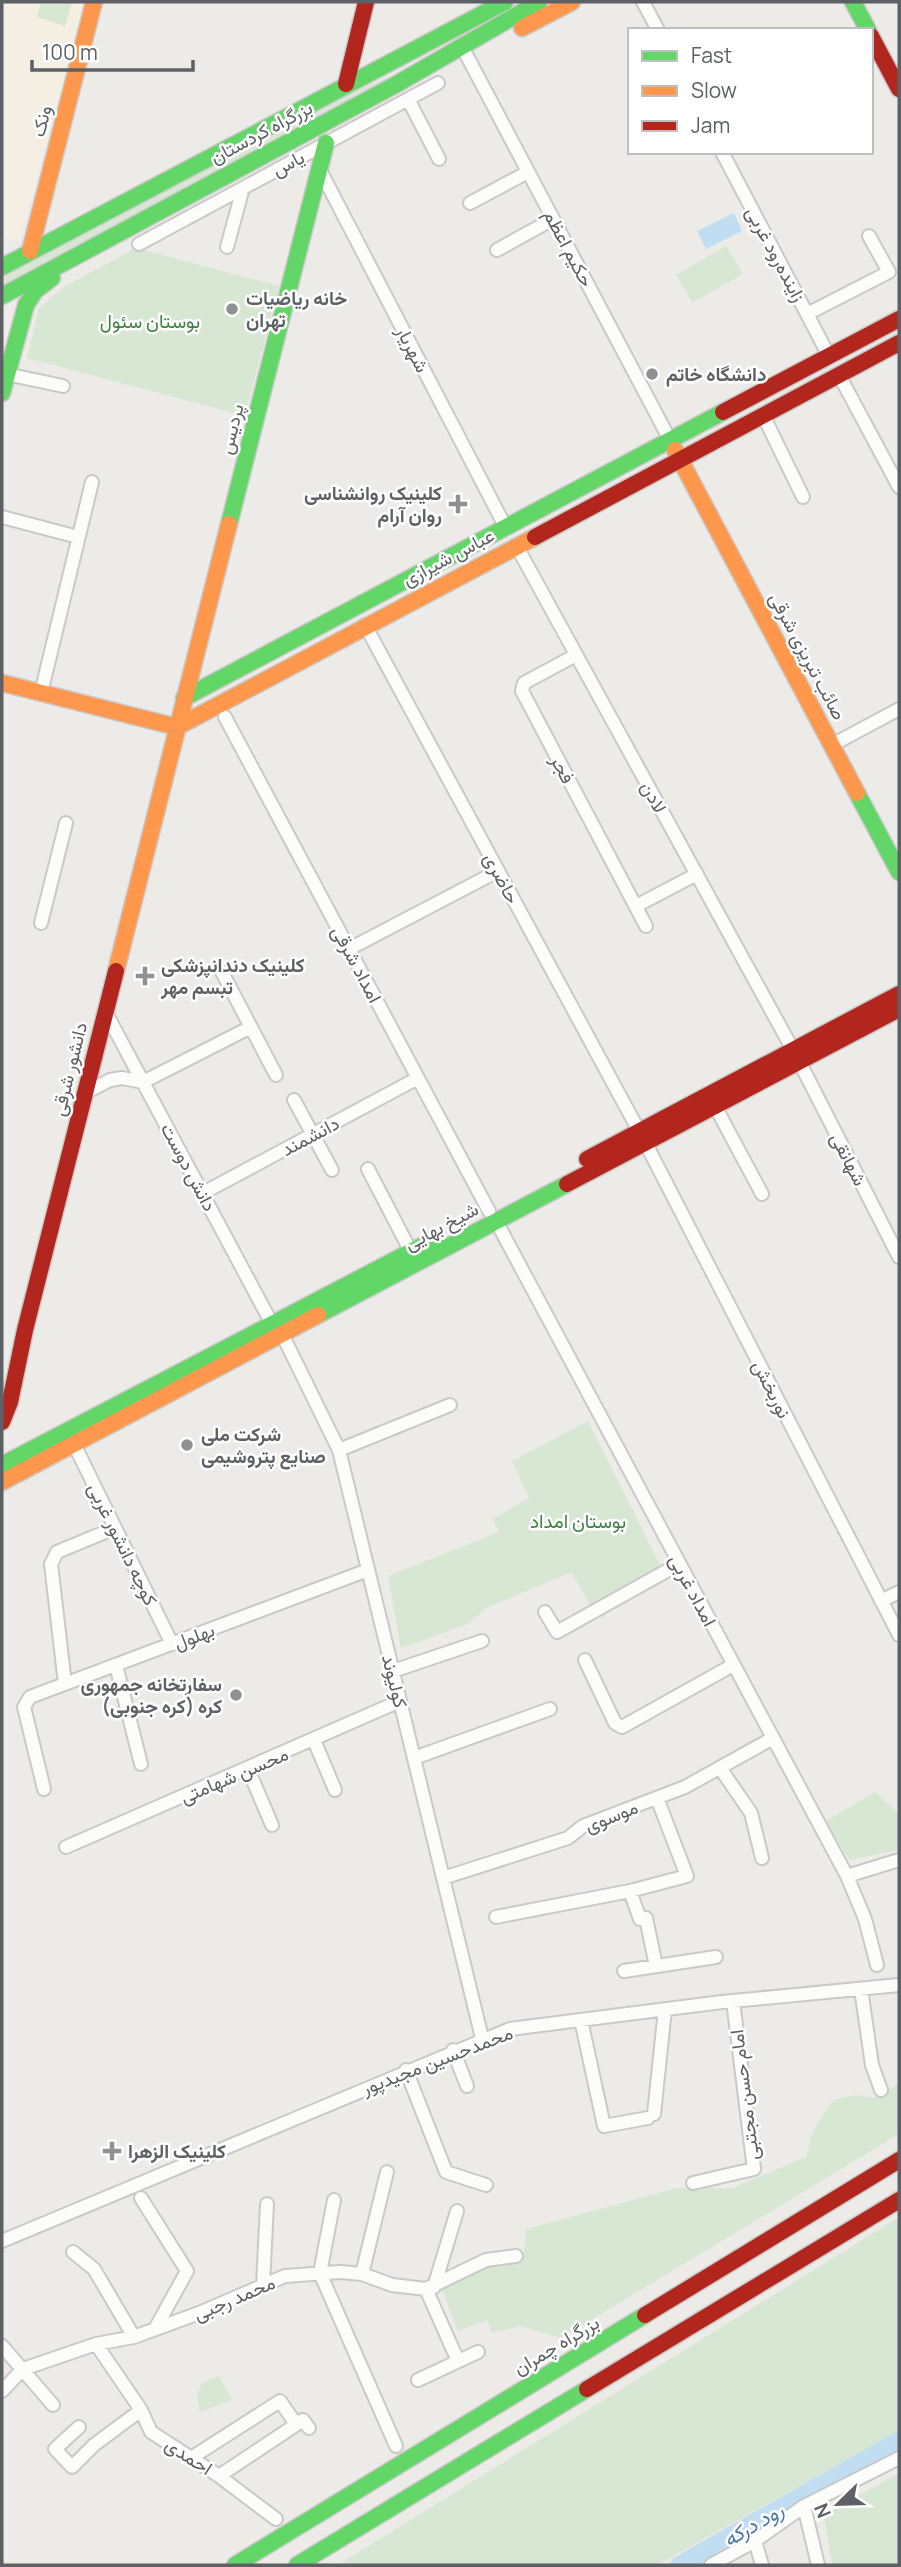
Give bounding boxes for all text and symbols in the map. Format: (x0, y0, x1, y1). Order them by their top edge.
scale bar (32, 28, 192, 72)
legend (628, 28, 873, 154)
text: 100 m (42, 38, 98, 66)
text: Fast (691, 41, 732, 69)
text: Slow (691, 76, 737, 104)
street label: بزرگراه کردستان (205, 94, 317, 170)
street label: ونک (25, 102, 57, 140)
text: Jam (691, 111, 730, 139)
street label: یاس (267, 144, 309, 182)
street label: زاینده‌رود غربی (740, 202, 812, 306)
street label: حکیم اعظم (538, 205, 600, 291)
place label: خانه ریاضیات تهران (246, 285, 347, 333)
marker: خانه ریاضیات تهران (224, 301, 240, 317)
park label: بوستان سئول (100, 308, 200, 334)
street label: شهریار (390, 320, 436, 377)
place label: دانشگاه خاتم (666, 361, 766, 387)
marker: دانشگاه خاتم (644, 366, 660, 382)
street label: پردیس (212, 401, 251, 457)
place label: کلینیک روانشناسی روان آرام (304, 480, 442, 528)
marker: کلینیک روانشناسی روان آرام (448, 494, 468, 514)
street label: عباس شیرازی (397, 522, 499, 592)
street label: صائب تبریزی شرقی (763, 588, 853, 724)
street label: فجر (544, 749, 581, 788)
street label: لادن (635, 776, 673, 818)
street label: حاضری (478, 848, 526, 908)
street label: امداد شرقی (326, 921, 388, 1007)
place label: کلینیک دندانپزشکی تبسم مهر (160, 952, 305, 1000)
marker: کلینیک دندانپزشکی تبسم مهر (135, 966, 155, 986)
street label: دانشور شرقی (45, 1019, 93, 1119)
street label: دانشمند (276, 1110, 344, 1162)
street label: دانش دوست (155, 1118, 223, 1216)
street label: شهانقی (825, 1128, 873, 1190)
street label: شیخ بهایی (399, 1196, 483, 1257)
street label: نوربخش (746, 1355, 798, 1423)
place label: شرکت ملی صنایع پتروشیمی (201, 1421, 326, 1470)
marker: شرکت ملی صنایع پتروشیمی (179, 1437, 195, 1453)
street label: کوچه دانشور غربی (81, 1478, 164, 1610)
park label: بوستان امداد (530, 1508, 626, 1534)
street label: امداد غربی (663, 1549, 723, 1631)
street label: بهلول (170, 1616, 218, 1656)
street label: کولیوند (376, 1652, 414, 1710)
place label: سفارتخانه جمهوری کره (کره جنوبی) (80, 1671, 222, 1719)
marker: سفارتخانه جمهوری کره (کره جنوبی) (228, 1687, 244, 1703)
street label: محسن شهامتی (176, 1741, 292, 1809)
street label: موسوی (580, 1794, 642, 1838)
street label: محمدحسین مجیدپور (357, 2019, 517, 2102)
street label: امام حسن مجتبی (723, 2028, 765, 2162)
place label: کلینیک الزهرا (128, 2138, 226, 2164)
marker: کلینیک الزهرا (102, 2141, 122, 2161)
street label: محمد رجبی (189, 2269, 279, 2327)
street label: بزرگراه چمران (508, 2309, 604, 2382)
street label: احمدی (160, 2431, 218, 2481)
north arrow (803, 2469, 873, 2539)
water label: رود درکه (717, 2495, 789, 2553)
text: N (808, 2499, 837, 2522)

